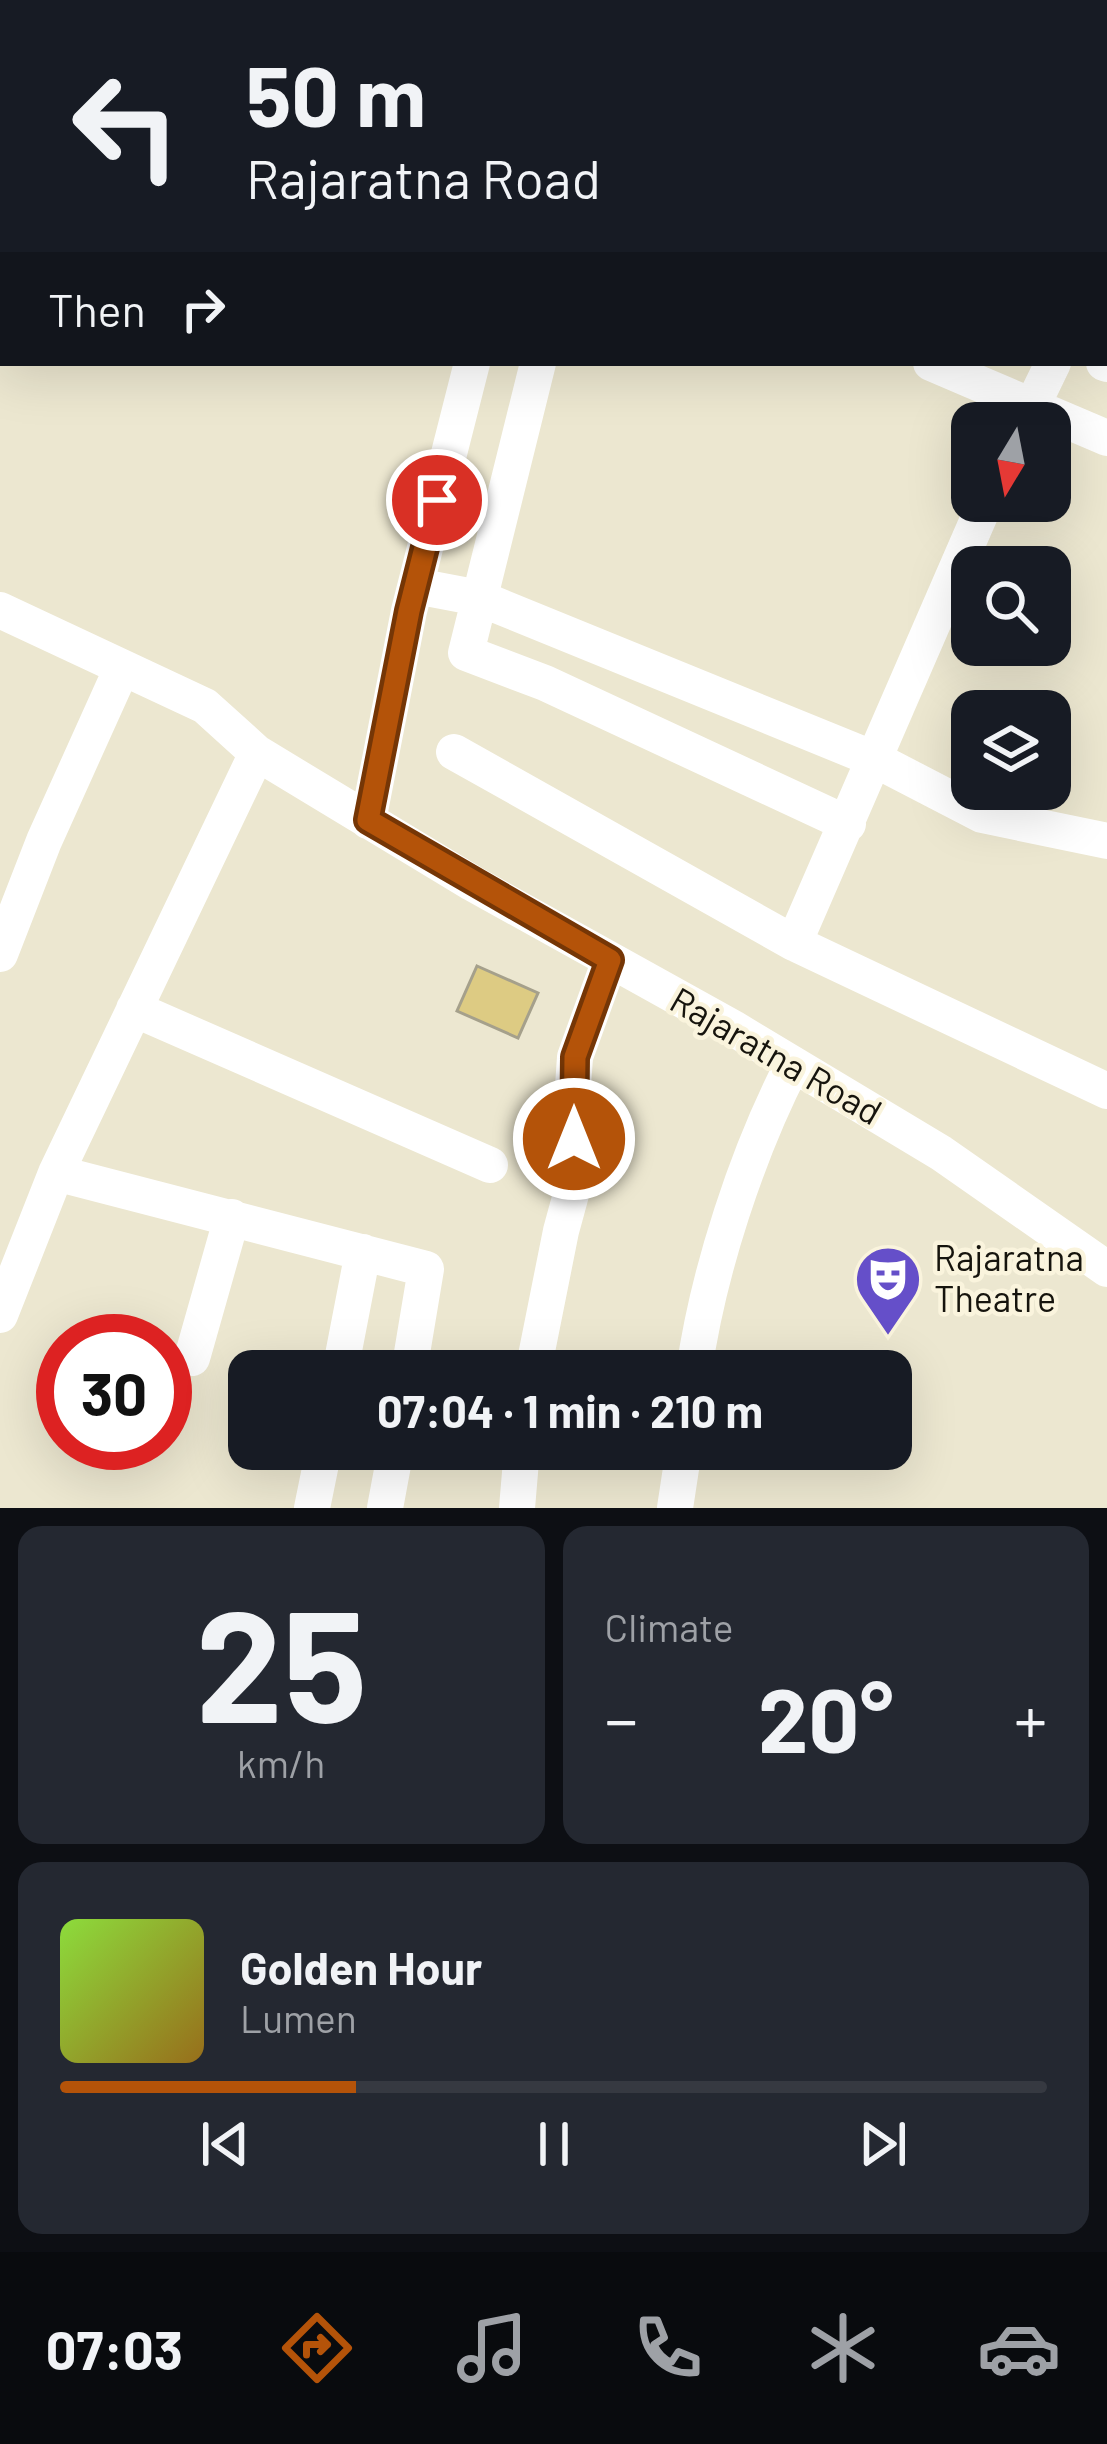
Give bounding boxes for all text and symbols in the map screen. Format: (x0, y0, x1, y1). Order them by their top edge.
text: 50 m (246, 43, 426, 144)
icon: left (48, 48, 204, 204)
text: Rajaratna Road (246, 145, 601, 210)
icon: right (170, 276, 236, 342)
text: Then (48, 282, 146, 336)
north arrow (951, 402, 1071, 522)
map controls (951, 402, 1071, 810)
pin (386, 449, 488, 551)
icon: arrive (404, 467, 470, 533)
button: search (951, 546, 1071, 666)
button: layers (951, 690, 1071, 810)
street label: Rajaratna Road (664, 977, 890, 1132)
position arrow (511, 1076, 637, 1202)
place label: Rajaratna Theatre (934, 1235, 1084, 1319)
theatre icon: Rajaratna Theatre (853, 1244, 923, 1338)
speed limit sign: 30 (36, 1314, 192, 1470)
text: 07:04 · 1 min · 210 m (377, 1383, 763, 1437)
text: 25 (196, 1567, 367, 1754)
text: Climate (605, 1603, 734, 1650)
text: 20° (758, 1663, 894, 1771)
text: − (605, 1678, 638, 1757)
text: + (1014, 1678, 1047, 1757)
text: km/h (237, 1739, 325, 1786)
text: Golden Hour (240, 1940, 482, 1994)
text: Lumen (240, 1994, 357, 2041)
icon: previous (192, 2111, 258, 2177)
icon: pause (521, 2111, 587, 2177)
icon: next (850, 2111, 916, 2177)
icon: directions (275, 2306, 359, 2390)
icon: music (450, 2306, 534, 2390)
icon: phone (626, 2306, 710, 2390)
icon: climate (801, 2306, 885, 2390)
icon: car (977, 2306, 1061, 2390)
text: 07:03 (46, 2316, 183, 2381)

